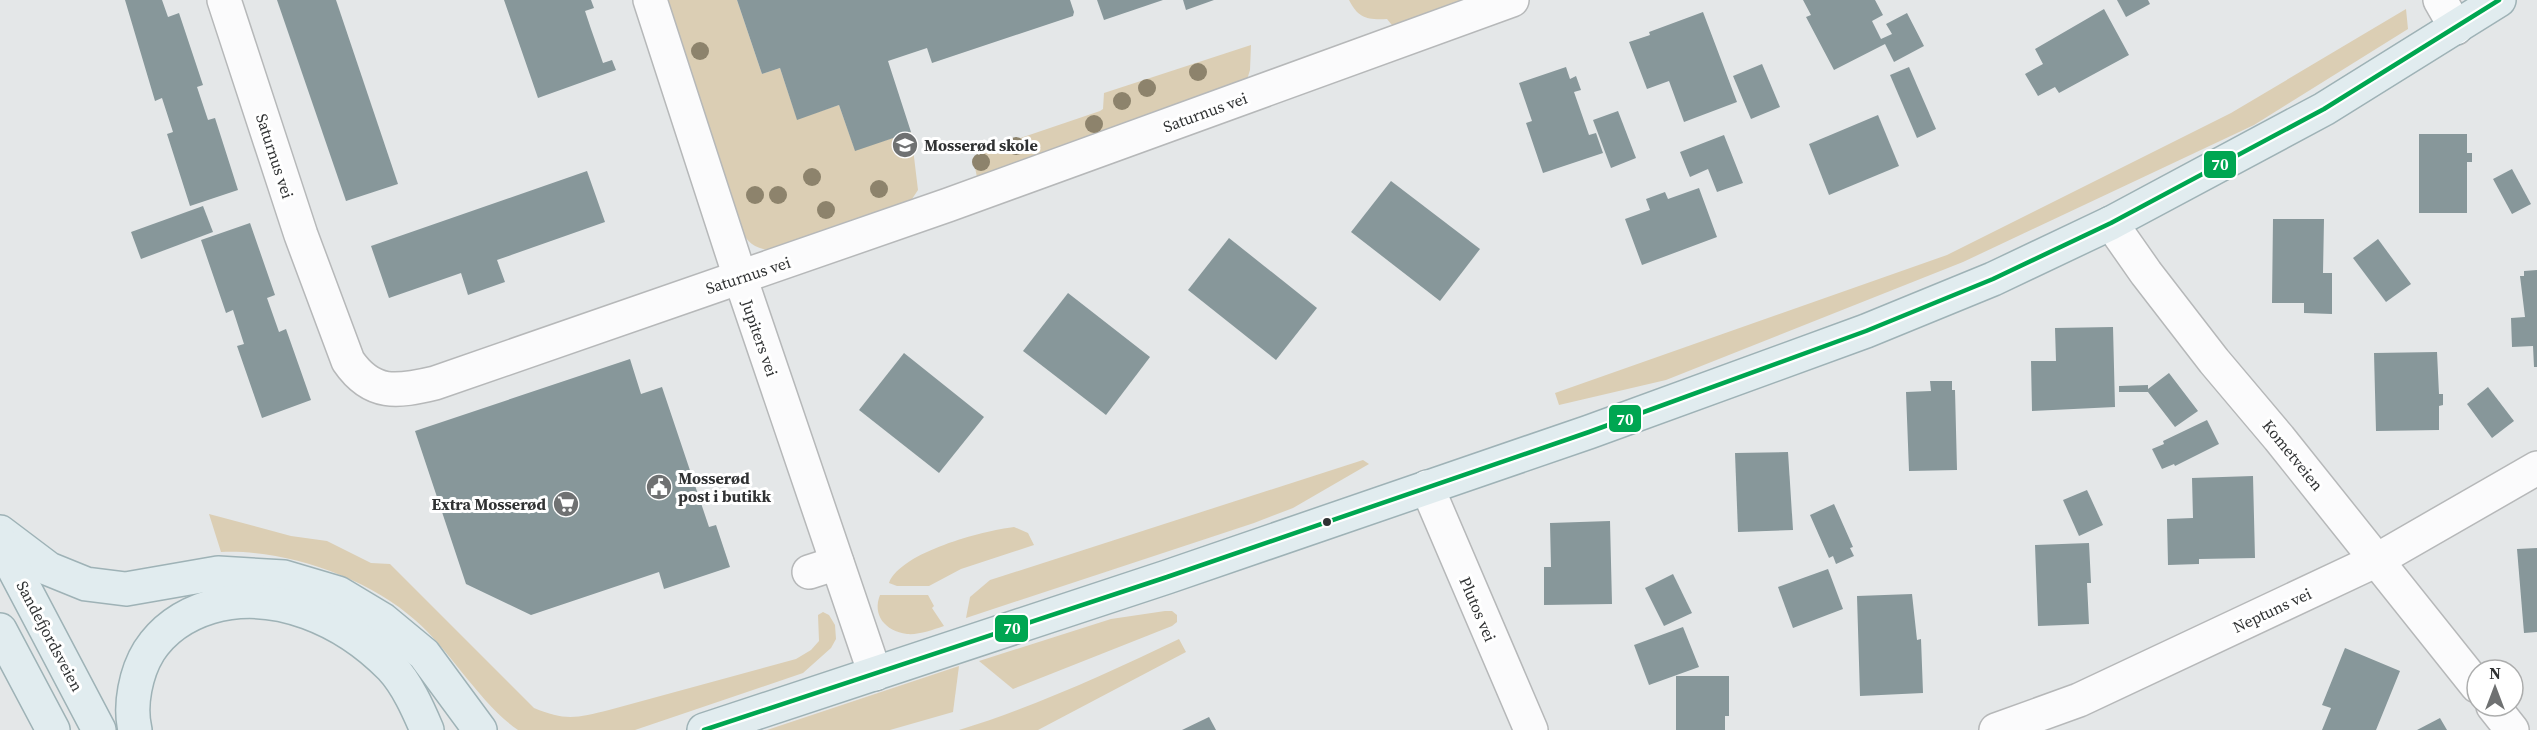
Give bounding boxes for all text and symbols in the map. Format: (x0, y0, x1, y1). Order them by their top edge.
street label: Saturnus vei (1160, 87, 1250, 137)
street label: Saturnus vei (251, 111, 299, 201)
school or university icon: Mosserød skole (890, 130, 920, 160)
place label: Mosserød skole (924, 134, 1038, 156)
line badge: 70 (2203, 150, 2237, 179)
text: 70 (2211, 153, 2229, 175)
street label: Saturnus vei (703, 251, 793, 299)
street label: Jupiters vei (736, 296, 784, 380)
line badge: 70 (1608, 404, 1642, 433)
text: 70 (1616, 408, 1634, 430)
street label: Kometveien (2258, 415, 2329, 495)
place label: Mosserød post i butikk (678, 467, 772, 507)
public building icon: Mosserød post i butikk (644, 472, 674, 502)
supermarket icon: Extra Mosserød (551, 489, 581, 519)
place label: Extra Mosserød (431, 493, 546, 515)
unlabelled marker (1321, 516, 1333, 528)
street label: Plutos vei (1454, 573, 1502, 645)
street label: Sandefjordsveien (12, 577, 89, 695)
street label: Neptuns vei (2229, 582, 2315, 638)
line badge: 70 (994, 614, 1029, 643)
text: 70 (1003, 617, 1021, 639)
north arrow (2465, 658, 2525, 718)
text: N (2489, 662, 2501, 684)

